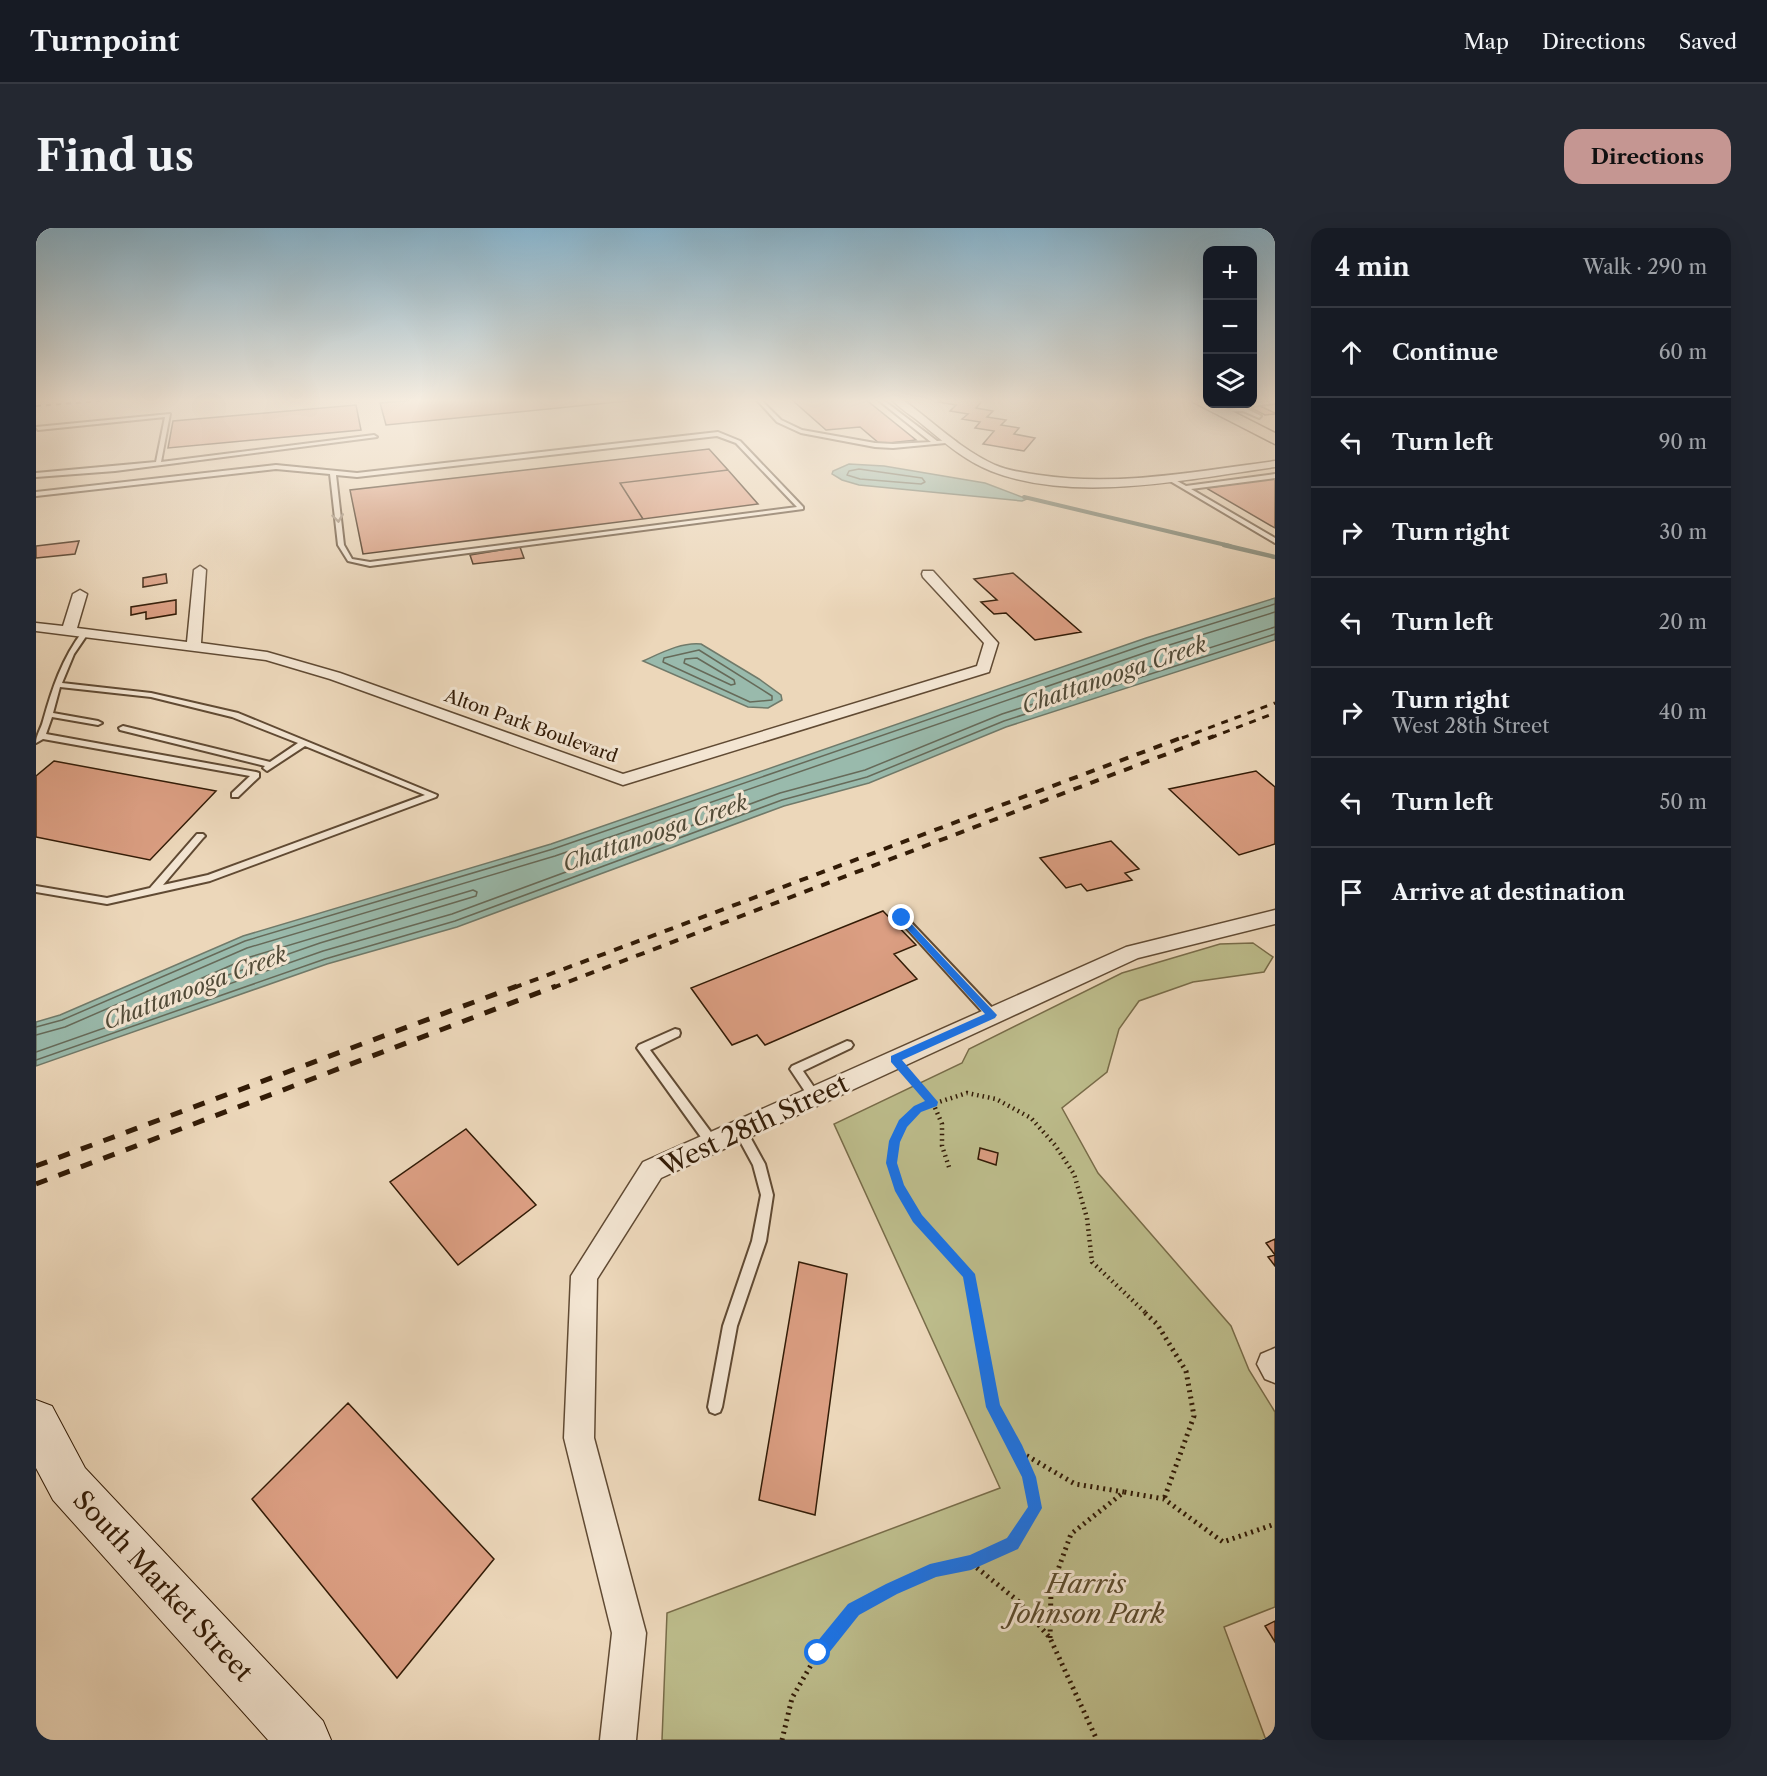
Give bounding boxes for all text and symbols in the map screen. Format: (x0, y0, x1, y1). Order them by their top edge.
text: Turnpoint (30, 24, 179, 58)
text: Map (1464, 29, 1509, 54)
text: Directions (1542, 29, 1646, 54)
text: Saved (1679, 29, 1737, 54)
button: Directions (1564, 129, 1731, 184)
text: Find us (36, 130, 194, 182)
map controls (1203, 246, 1257, 408)
button: + (1203, 246, 1257, 300)
text: 4 min (1335, 251, 1410, 283)
text: Walk · 290 m (1583, 255, 1707, 279)
button: − (1203, 300, 1257, 354)
icon: ahead (1335, 336, 1368, 369)
text: Continue (1392, 339, 1498, 366)
text: 60 m (1659, 340, 1707, 364)
button: layers (1203, 354, 1257, 408)
icon: left (1335, 426, 1368, 459)
text: Turn left (1392, 429, 1493, 456)
text: 90 m (1659, 430, 1707, 454)
one-way arrow (331, 514, 344, 523)
icon: right (1335, 516, 1368, 549)
text: Turn right (1392, 519, 1510, 546)
text: 30 m (1659, 520, 1707, 544)
icon: left (1335, 606, 1368, 639)
text: Turn left (1392, 609, 1493, 636)
text: 20 m (1659, 610, 1707, 634)
water label: Chattanooga Creek (1018, 630, 1211, 719)
street label: Alton Park Boulevard (441, 684, 621, 768)
text: Turn right (1392, 687, 1510, 714)
icon: right (1335, 696, 1368, 729)
text: 40 m (1659, 700, 1707, 724)
text: West 28th Street (1392, 714, 1549, 738)
icon: left (1335, 786, 1368, 819)
water label: Chattanooga Creek (559, 788, 752, 877)
text: Turn left (1392, 789, 1493, 816)
text: 50 m (1660, 790, 1707, 814)
icon: arrive (1335, 876, 1368, 909)
text: Arrive at destination (1392, 879, 1625, 906)
route end (888, 904, 914, 930)
water label: Chattanooga Creek (100, 940, 291, 1035)
street label: West 28th Street (654, 1067, 854, 1183)
street label: South Market Street (66, 1484, 260, 1689)
park label: Harris Johnson Park (1000, 1568, 1165, 1630)
route start (804, 1639, 830, 1665)

